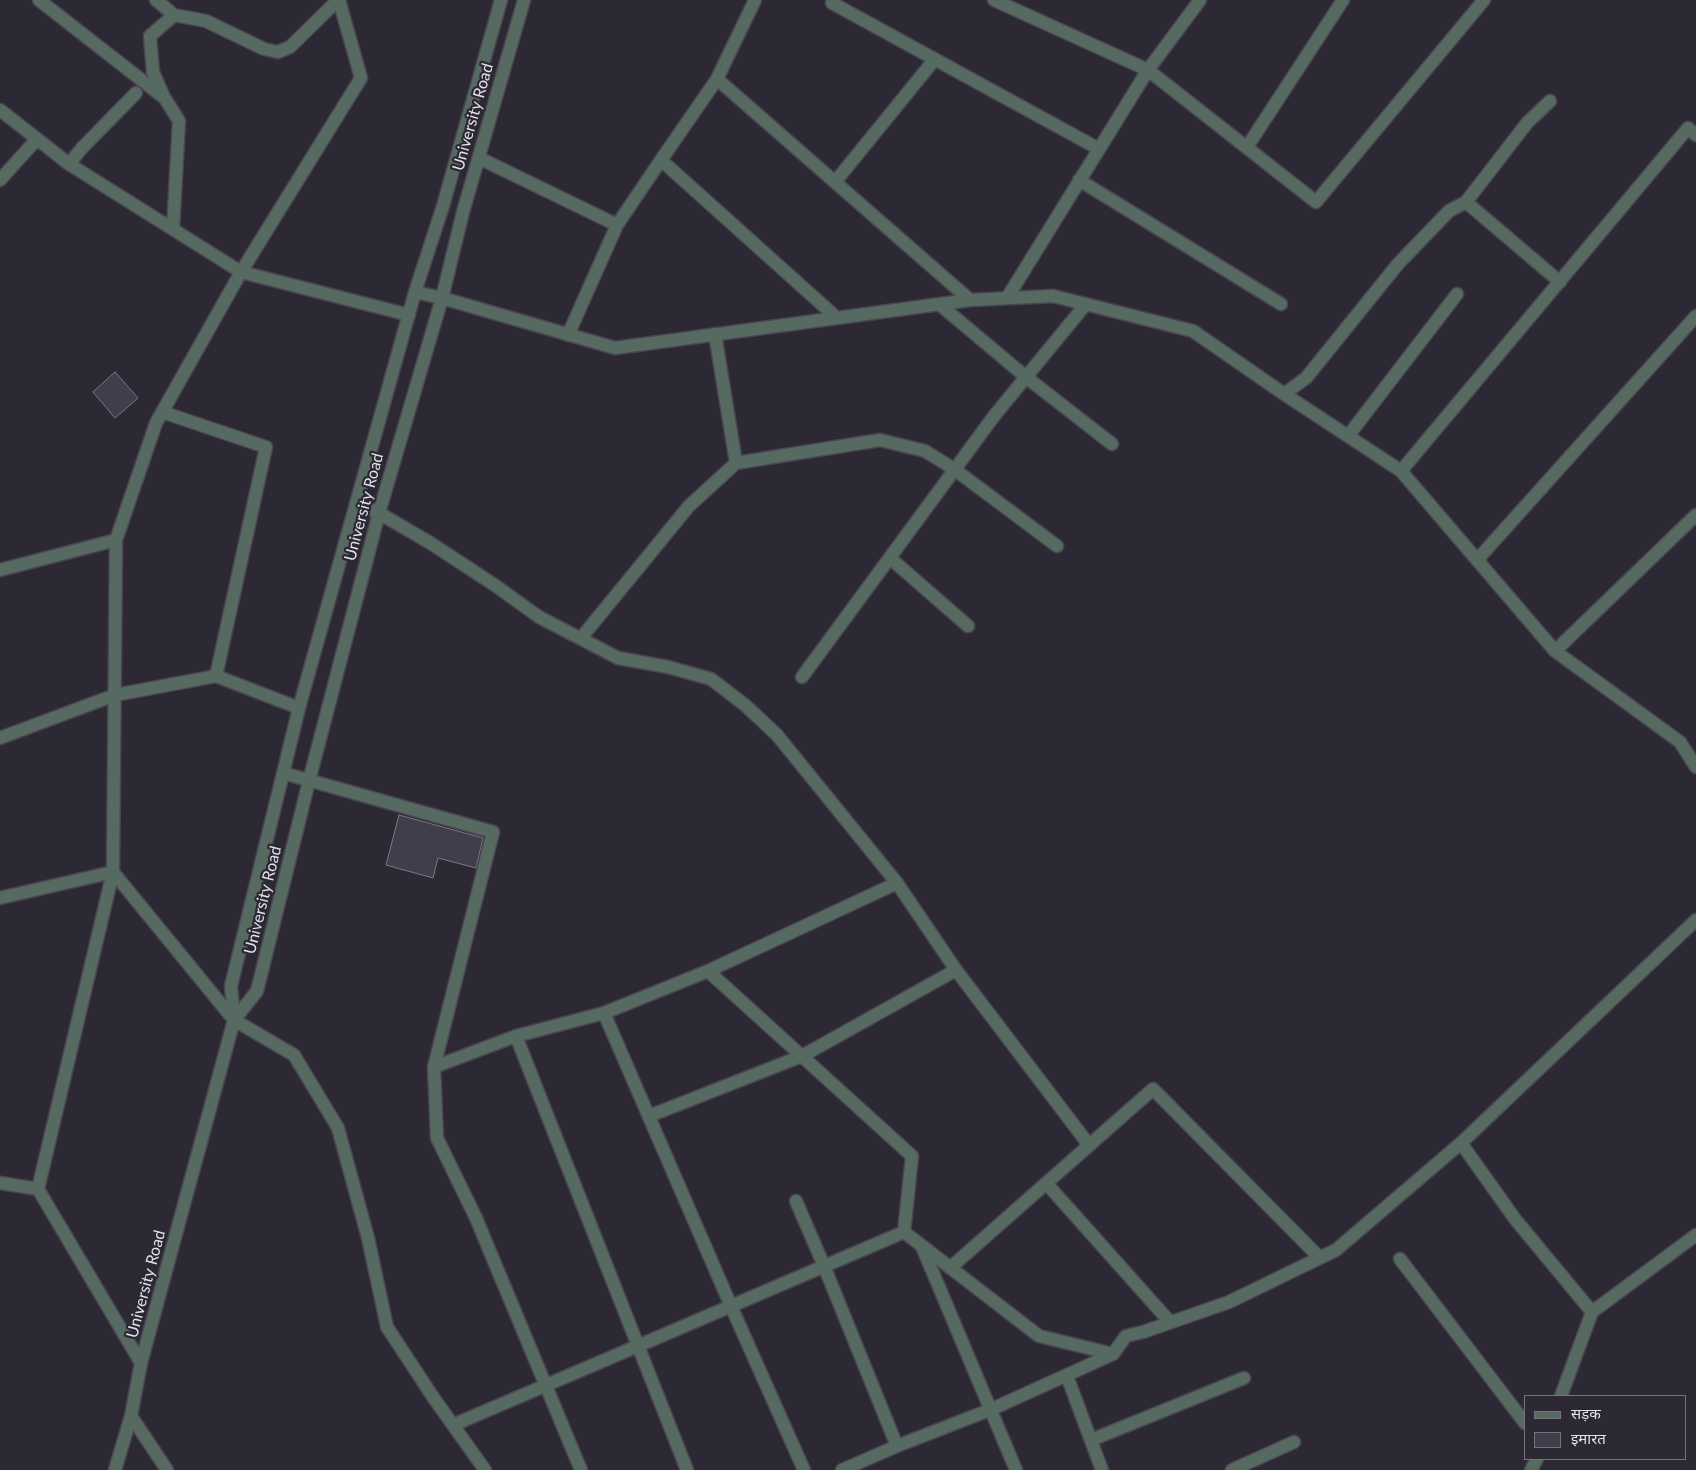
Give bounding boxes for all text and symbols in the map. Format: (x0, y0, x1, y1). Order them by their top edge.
street label: University Road (448, 61, 498, 173)
street label: University Road (340, 451, 388, 563)
street label: University Road (240, 844, 286, 956)
street label: University Road (122, 1228, 170, 1340)
legend (1524, 1395, 1686, 1460)
text: सड़क (1571, 1404, 1601, 1422)
text: इमारत (1571, 1429, 1606, 1447)

